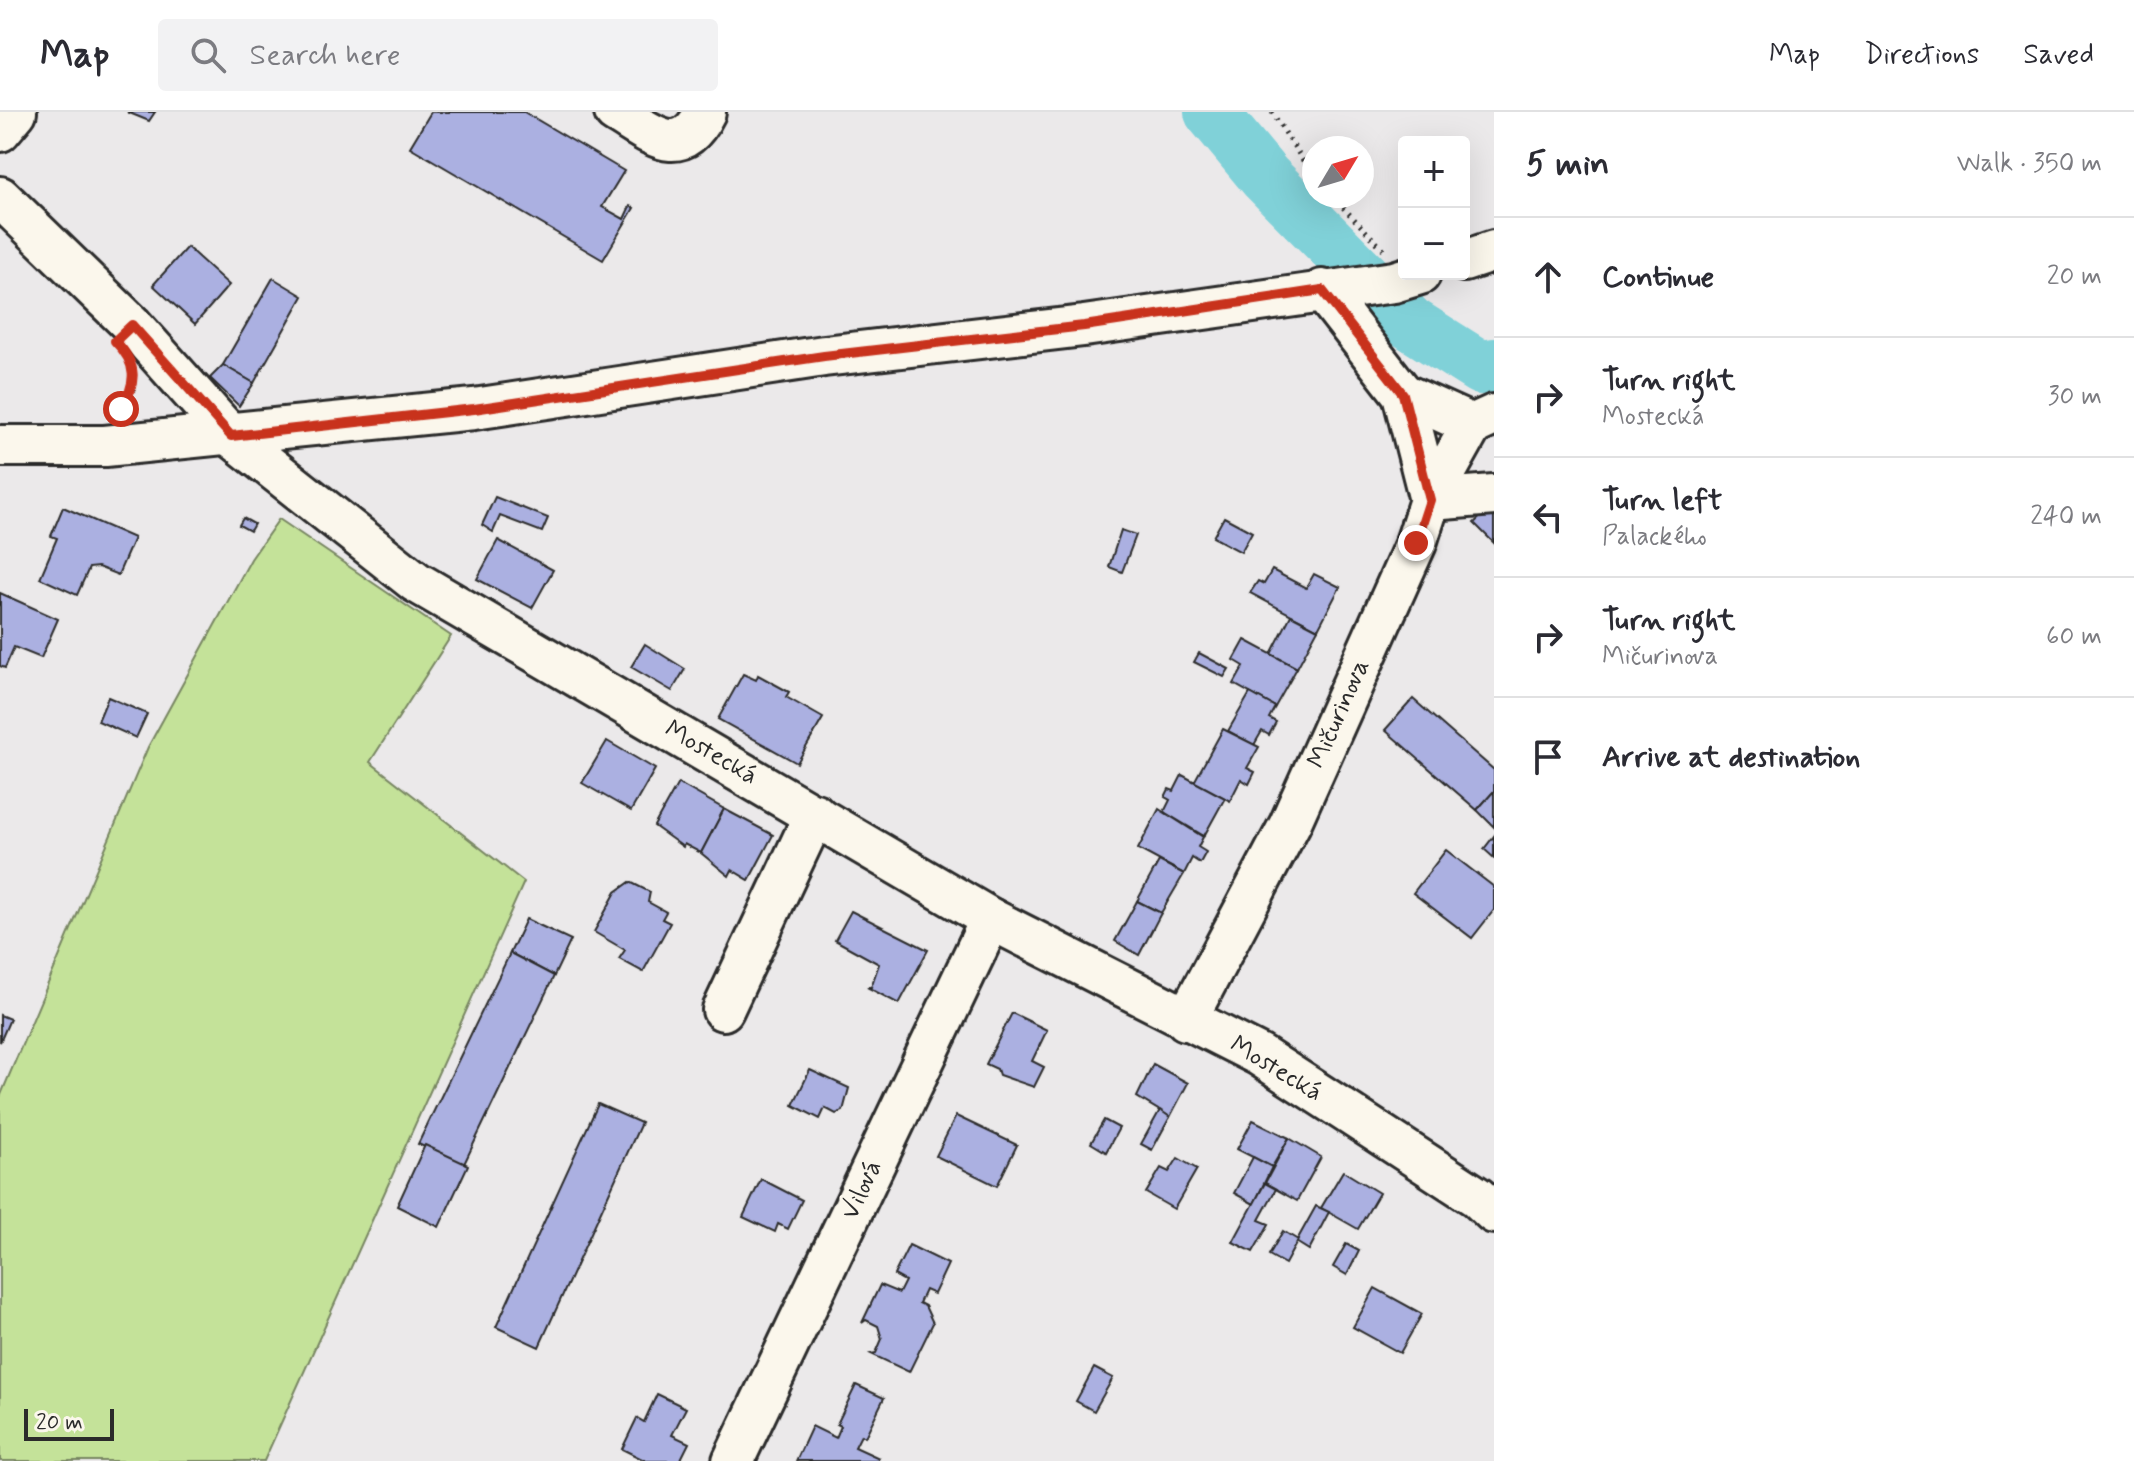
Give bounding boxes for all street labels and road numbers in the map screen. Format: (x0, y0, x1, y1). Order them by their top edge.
street label: Mičurinova (1300, 654, 1378, 774)
street label: Mostecká (658, 713, 764, 793)
street label: Mostecká (1223, 1028, 1329, 1110)
street label: Vilová (834, 1155, 890, 1225)

